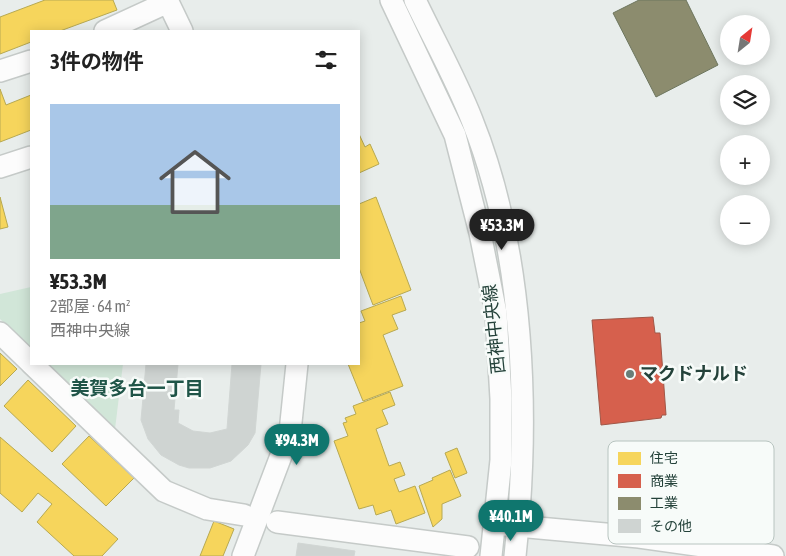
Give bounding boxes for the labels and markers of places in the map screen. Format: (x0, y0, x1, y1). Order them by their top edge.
pin: ¥53.3M (461, 208, 543, 251)
place label: マクドナルド (640, 363, 748, 384)
marker: マクドナルド (624, 368, 636, 380)
pin: ¥94.3M (256, 424, 338, 466)
pin: ¥40.1M (470, 500, 552, 542)

